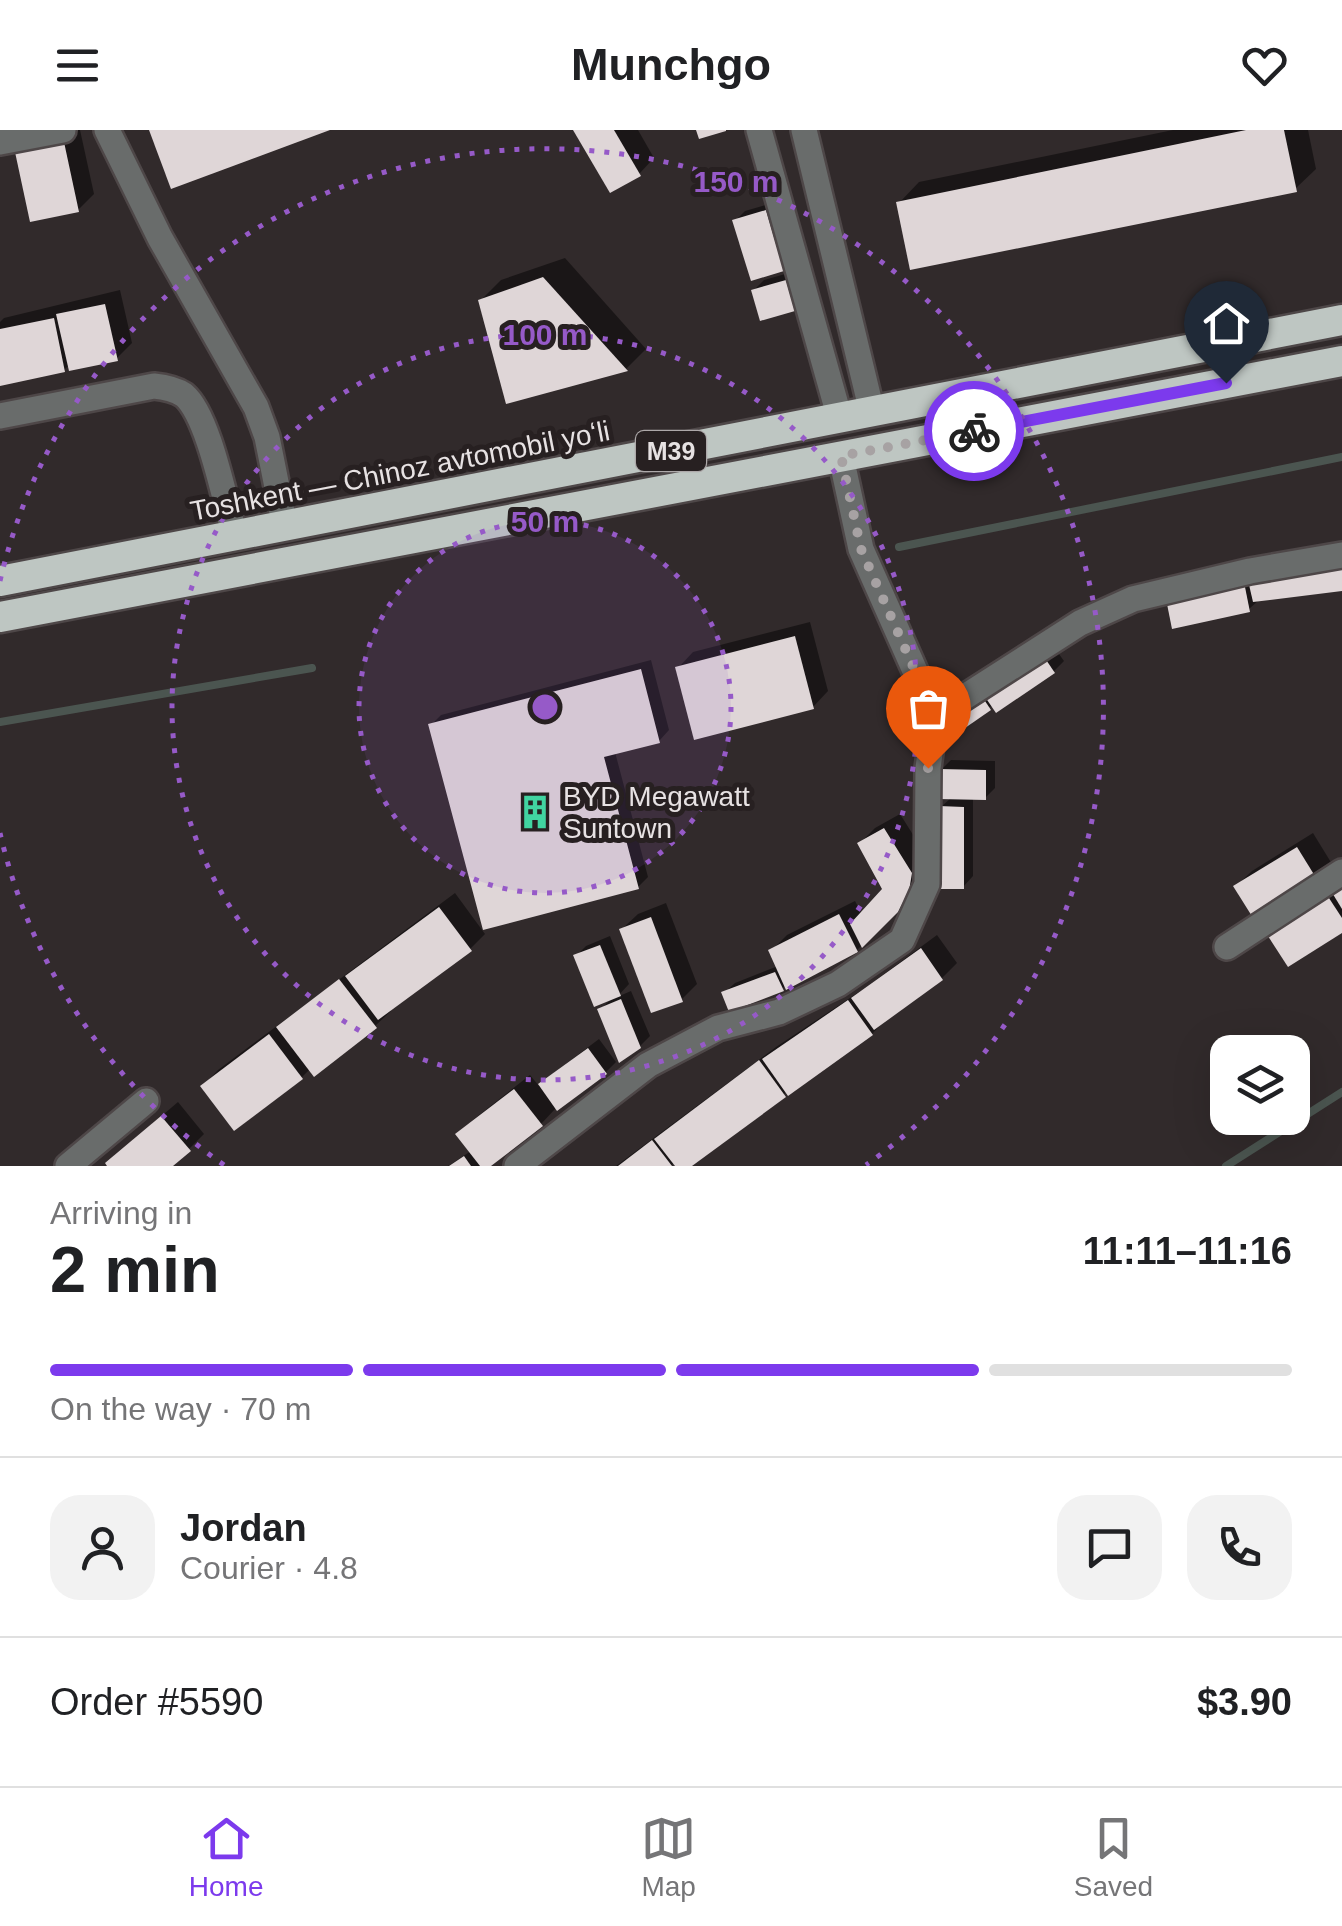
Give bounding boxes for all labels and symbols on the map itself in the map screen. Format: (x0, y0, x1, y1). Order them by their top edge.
text: 150 m (693, 165, 779, 198)
pin (1184, 281, 1269, 384)
text: 100 m (502, 318, 588, 351)
courier (924, 381, 1024, 481)
street label: Toshkent — Chinoz avtomobil yoʻli (188, 415, 612, 527)
road number: M39 (636, 431, 706, 471)
text: 50 m (511, 505, 579, 538)
pin (886, 666, 971, 769)
centre of rings (527, 689, 563, 725)
place label: BYD Megawatt Suntown (563, 781, 750, 844)
building icon: BYD Megawatt Suntown (516, 793, 554, 831)

